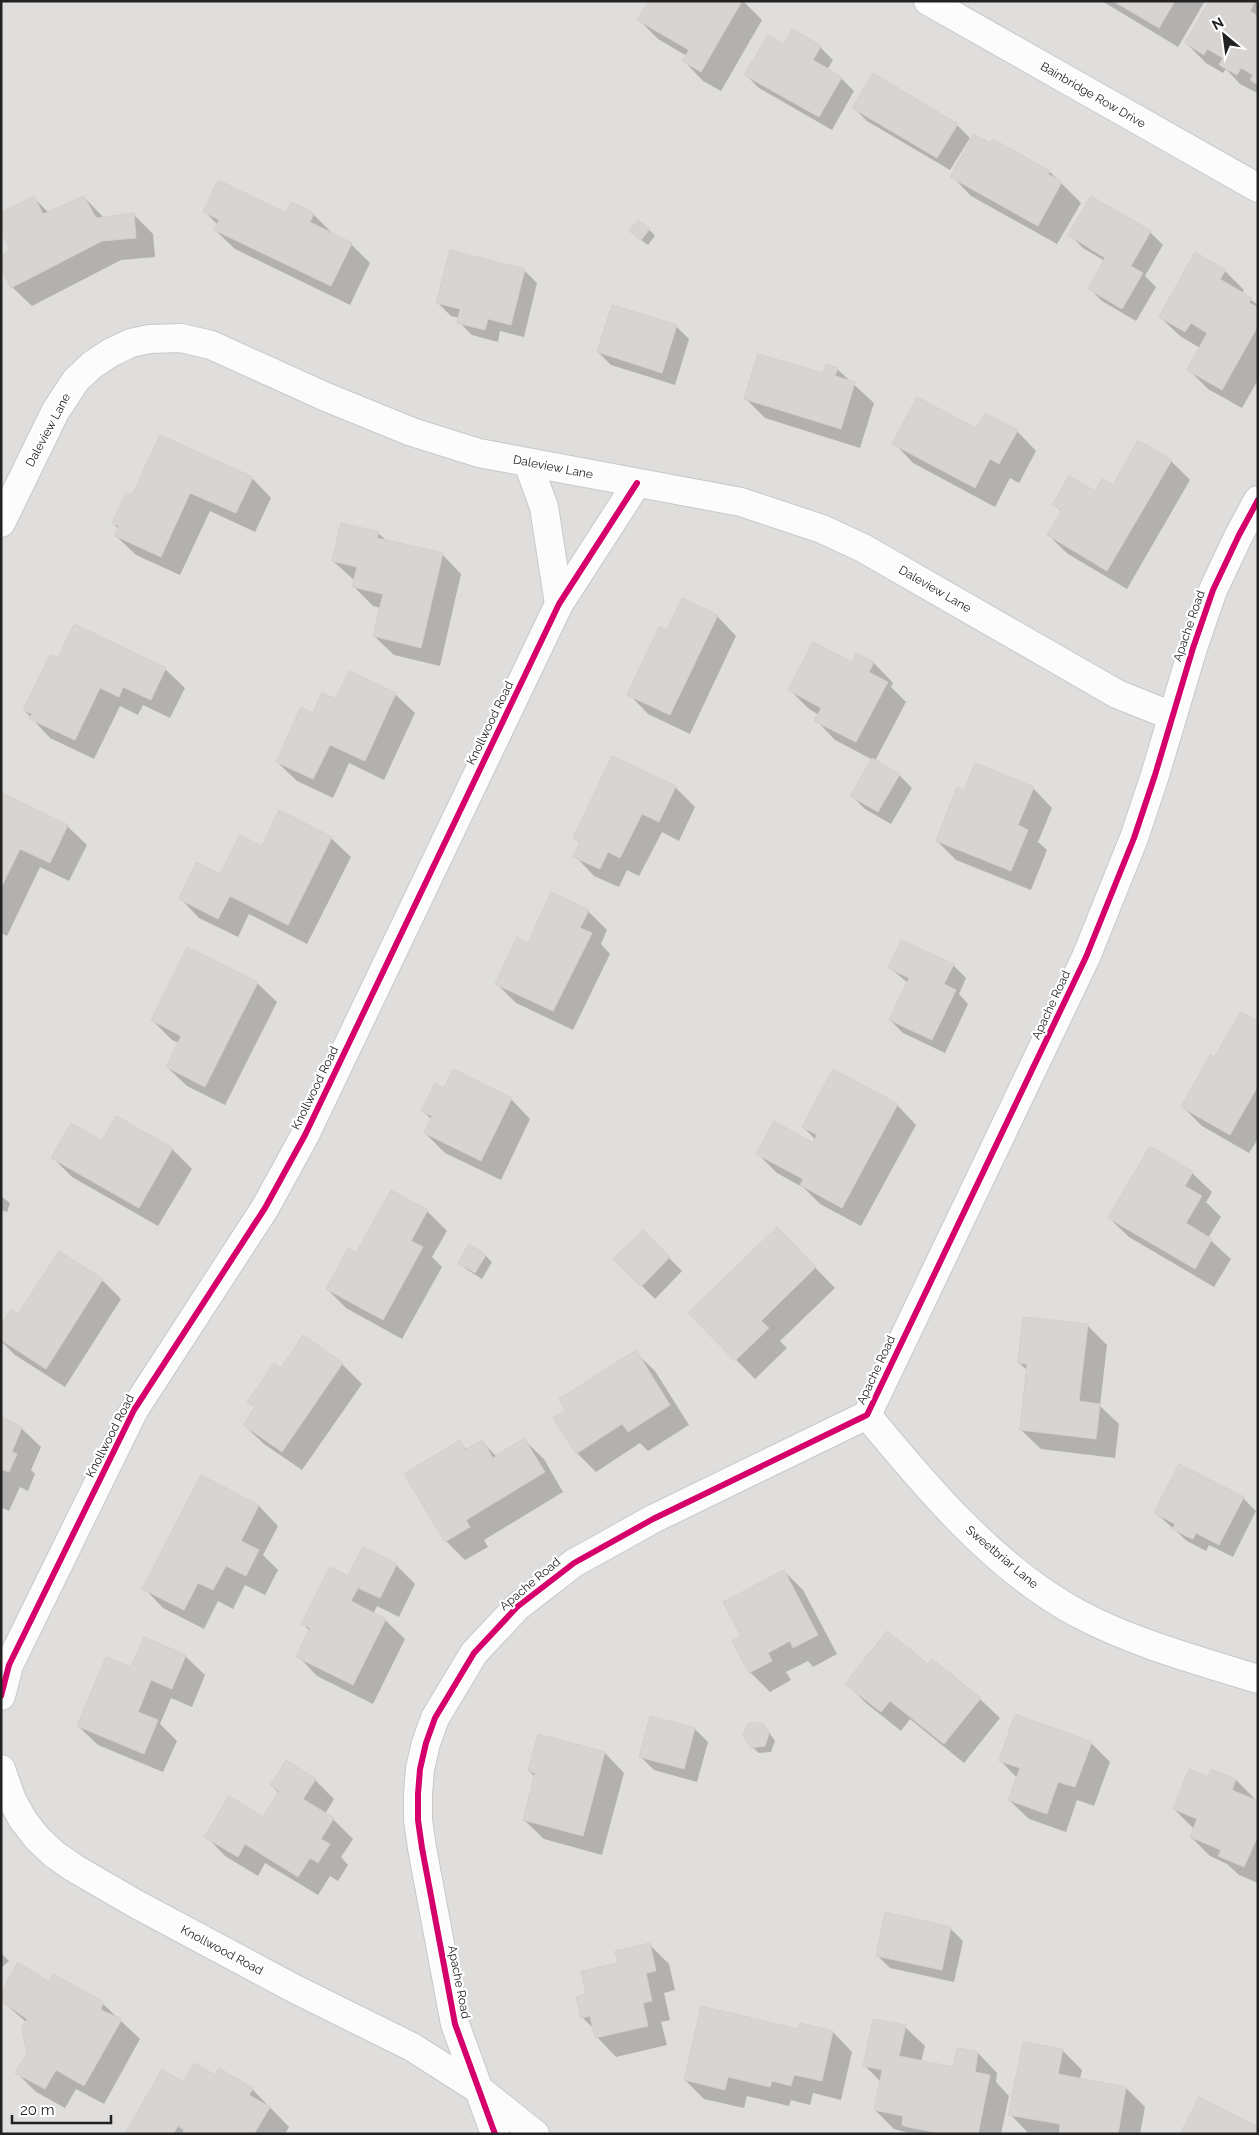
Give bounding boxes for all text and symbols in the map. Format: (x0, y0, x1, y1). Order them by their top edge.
north arrow (1199, 10, 1249, 60)
text: N (1209, 14, 1226, 33)
street label: Bainbridge Row Drive (1038, 59, 1148, 131)
street label: Daleview Lane (23, 391, 73, 469)
street label: Daleview Lane (512, 452, 594, 482)
street label: Daleview Lane (896, 563, 974, 615)
street label: Apache Road (1170, 588, 1208, 664)
street label: Knollwood Road (464, 679, 516, 767)
street label: Apache Road (1029, 968, 1073, 1042)
street label: Knollwood Road (289, 1044, 341, 1132)
street label: Apache Road (854, 1333, 898, 1407)
street label: Knollwood Road (83, 1392, 137, 1480)
street label: Sweetbriar Lane (963, 1523, 1041, 1591)
street label: Apache Road (497, 1555, 563, 1613)
street label: Knollwood Road (178, 1922, 266, 1978)
street label: Apache Road (445, 1944, 473, 2020)
scale bar (12, 2092, 111, 2124)
text: 20 m (20, 2101, 55, 2119)

